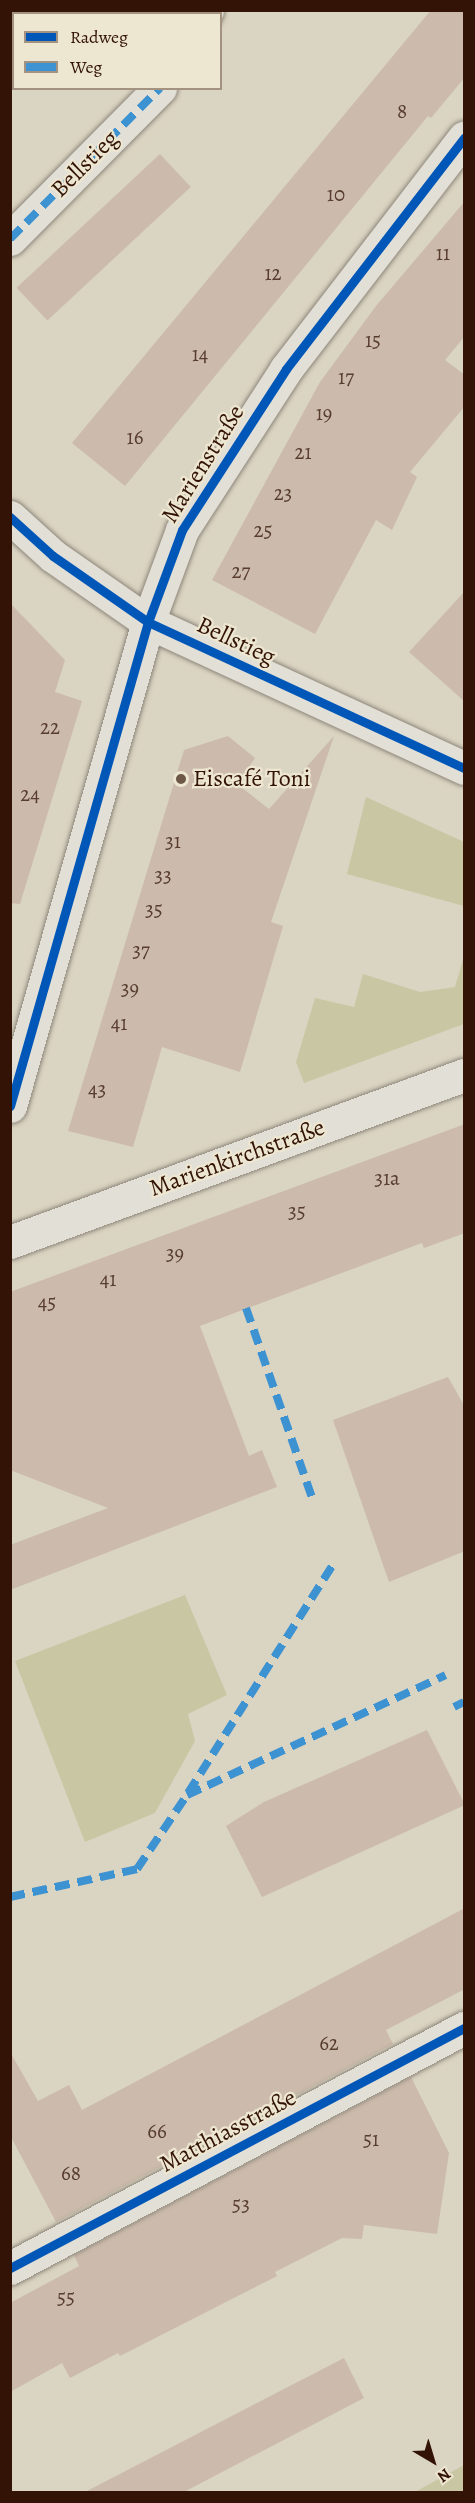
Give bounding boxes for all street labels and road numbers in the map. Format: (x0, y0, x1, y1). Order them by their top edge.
street label: Bellstieg (45, 124, 125, 204)
street label: Marienstraße (155, 400, 251, 528)
street label: Bellstieg (192, 610, 280, 672)
street label: Marienkirchstraße (145, 1113, 329, 1203)
street label: Matthiasstraße (155, 2083, 301, 2179)

